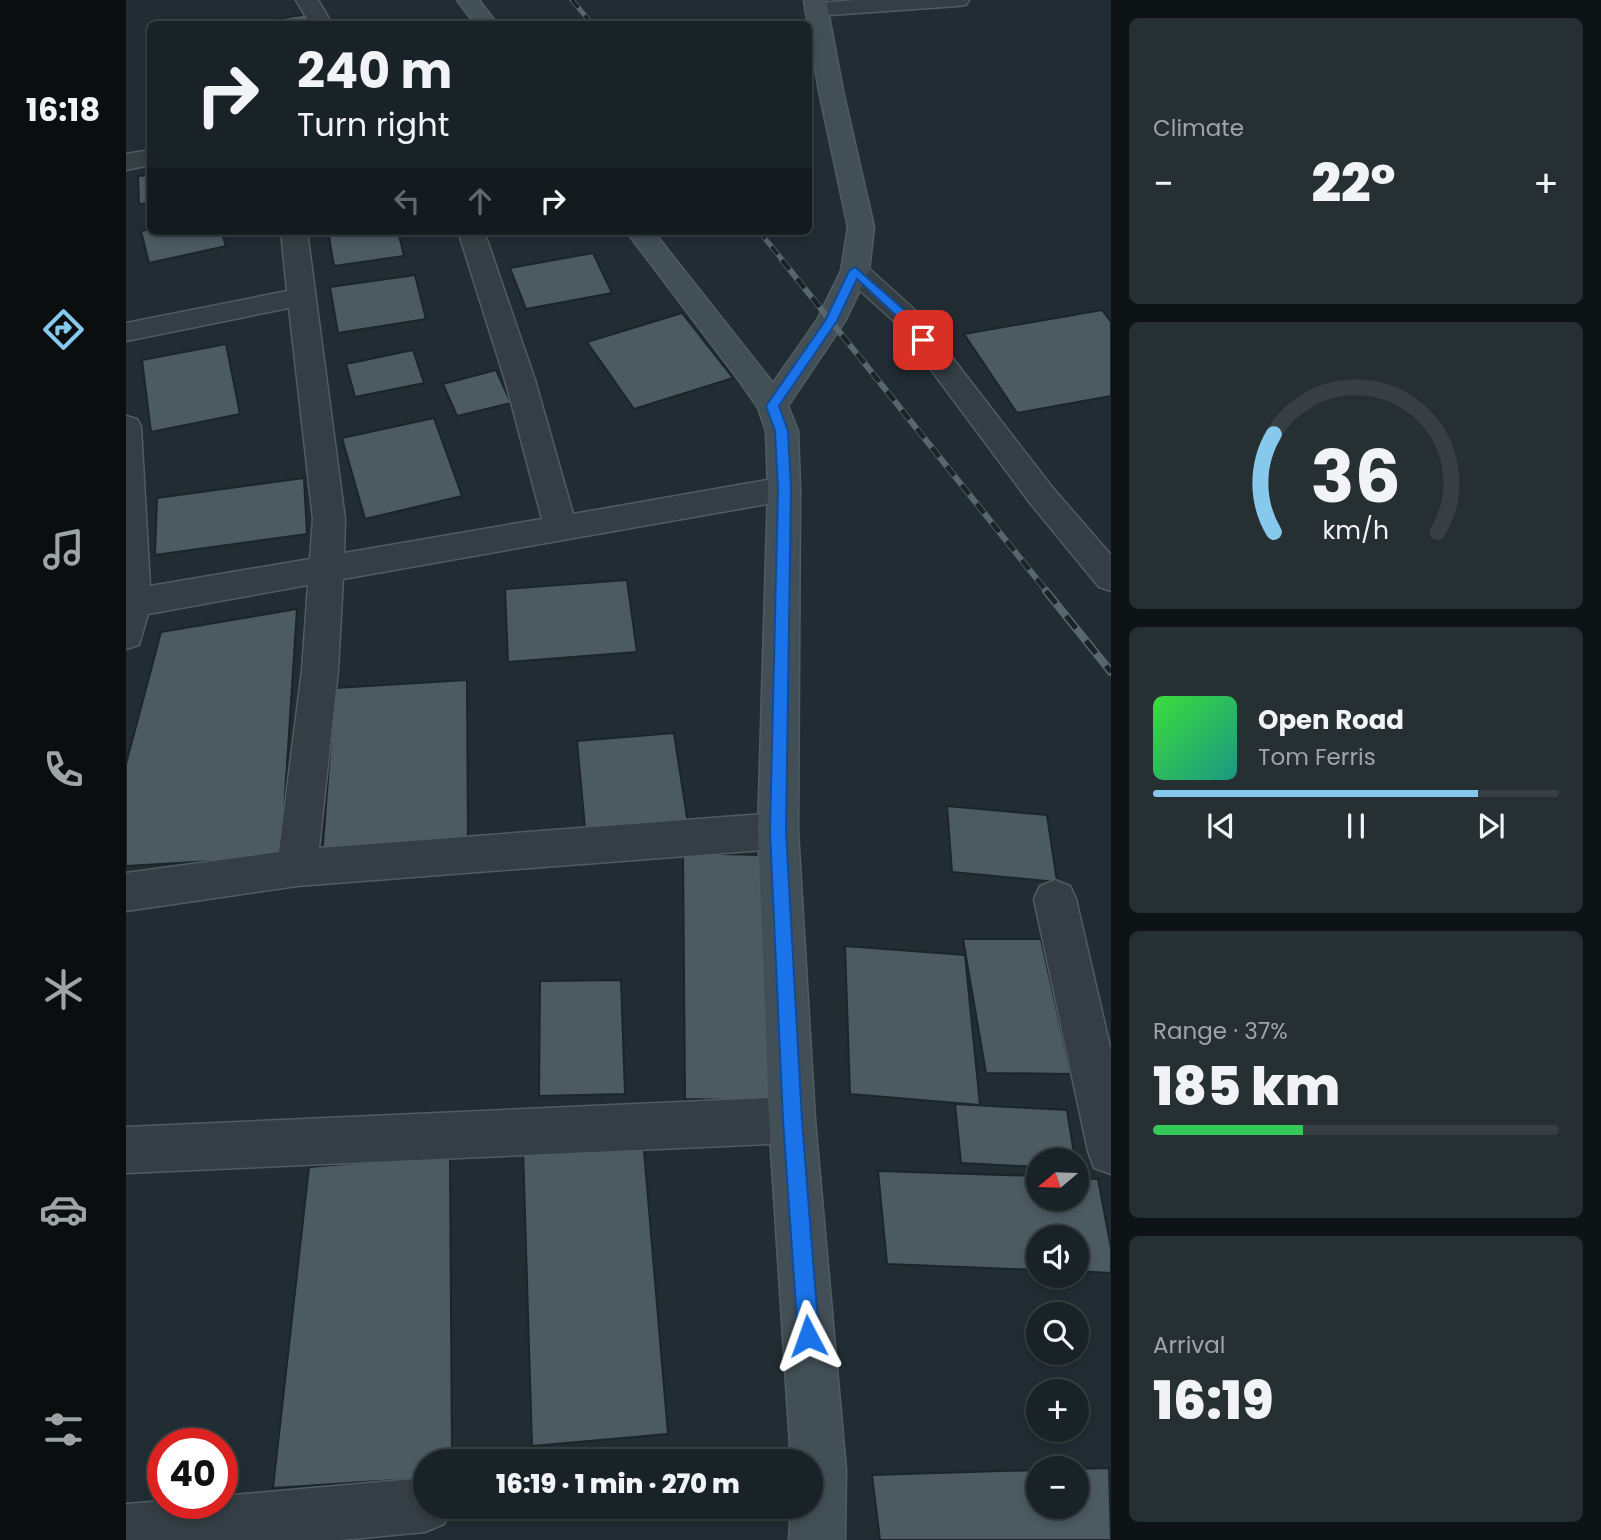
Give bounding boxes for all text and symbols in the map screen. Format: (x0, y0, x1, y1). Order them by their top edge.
text: 240 m (297, 37, 452, 105)
icon: right (182, 49, 273, 140)
text: 16:18 (26, 87, 100, 132)
text: Turn right (297, 102, 449, 147)
text: Climate (1153, 112, 1244, 144)
text: 22° (1311, 147, 1396, 220)
text: − (1153, 157, 1174, 210)
text: + (1533, 157, 1559, 210)
icon: left (388, 182, 426, 220)
icon: ahead (461, 182, 499, 220)
icon: right (534, 182, 572, 220)
icon: directions (39, 305, 88, 354)
pin (893, 310, 953, 370)
icon: arrive (904, 321, 942, 359)
text: 36 (1311, 426, 1401, 527)
text: km/h (1323, 512, 1389, 547)
icon: music (39, 525, 88, 574)
text: Open Road (1258, 702, 1404, 738)
text: Tom Ferris (1258, 741, 1376, 773)
icon: phone (39, 745, 88, 794)
icon: previous (1202, 807, 1240, 845)
icon: pause (1337, 807, 1375, 845)
icon: next (1472, 807, 1510, 845)
icon: climate (39, 965, 88, 1014)
text: Range · 37% (1153, 1015, 1288, 1047)
text: 185 km (1153, 1050, 1340, 1123)
north arrow (1026, 1148, 1088, 1211)
map controls (1026, 1148, 1089, 1519)
icon: car (39, 1185, 88, 1234)
button: sound (1026, 1225, 1089, 1288)
position arrow (771, 1299, 845, 1373)
button: search (1026, 1302, 1089, 1365)
text: Arrival (1153, 1329, 1225, 1361)
text: 16:19 (1153, 1364, 1273, 1437)
button: + (1026, 1379, 1089, 1442)
icon: filters (39, 1405, 88, 1454)
speed limit sign: 40 (147, 1428, 238, 1519)
button: − (1026, 1456, 1089, 1519)
text: 16:19 · 1 min · 270 m (496, 1466, 740, 1502)

